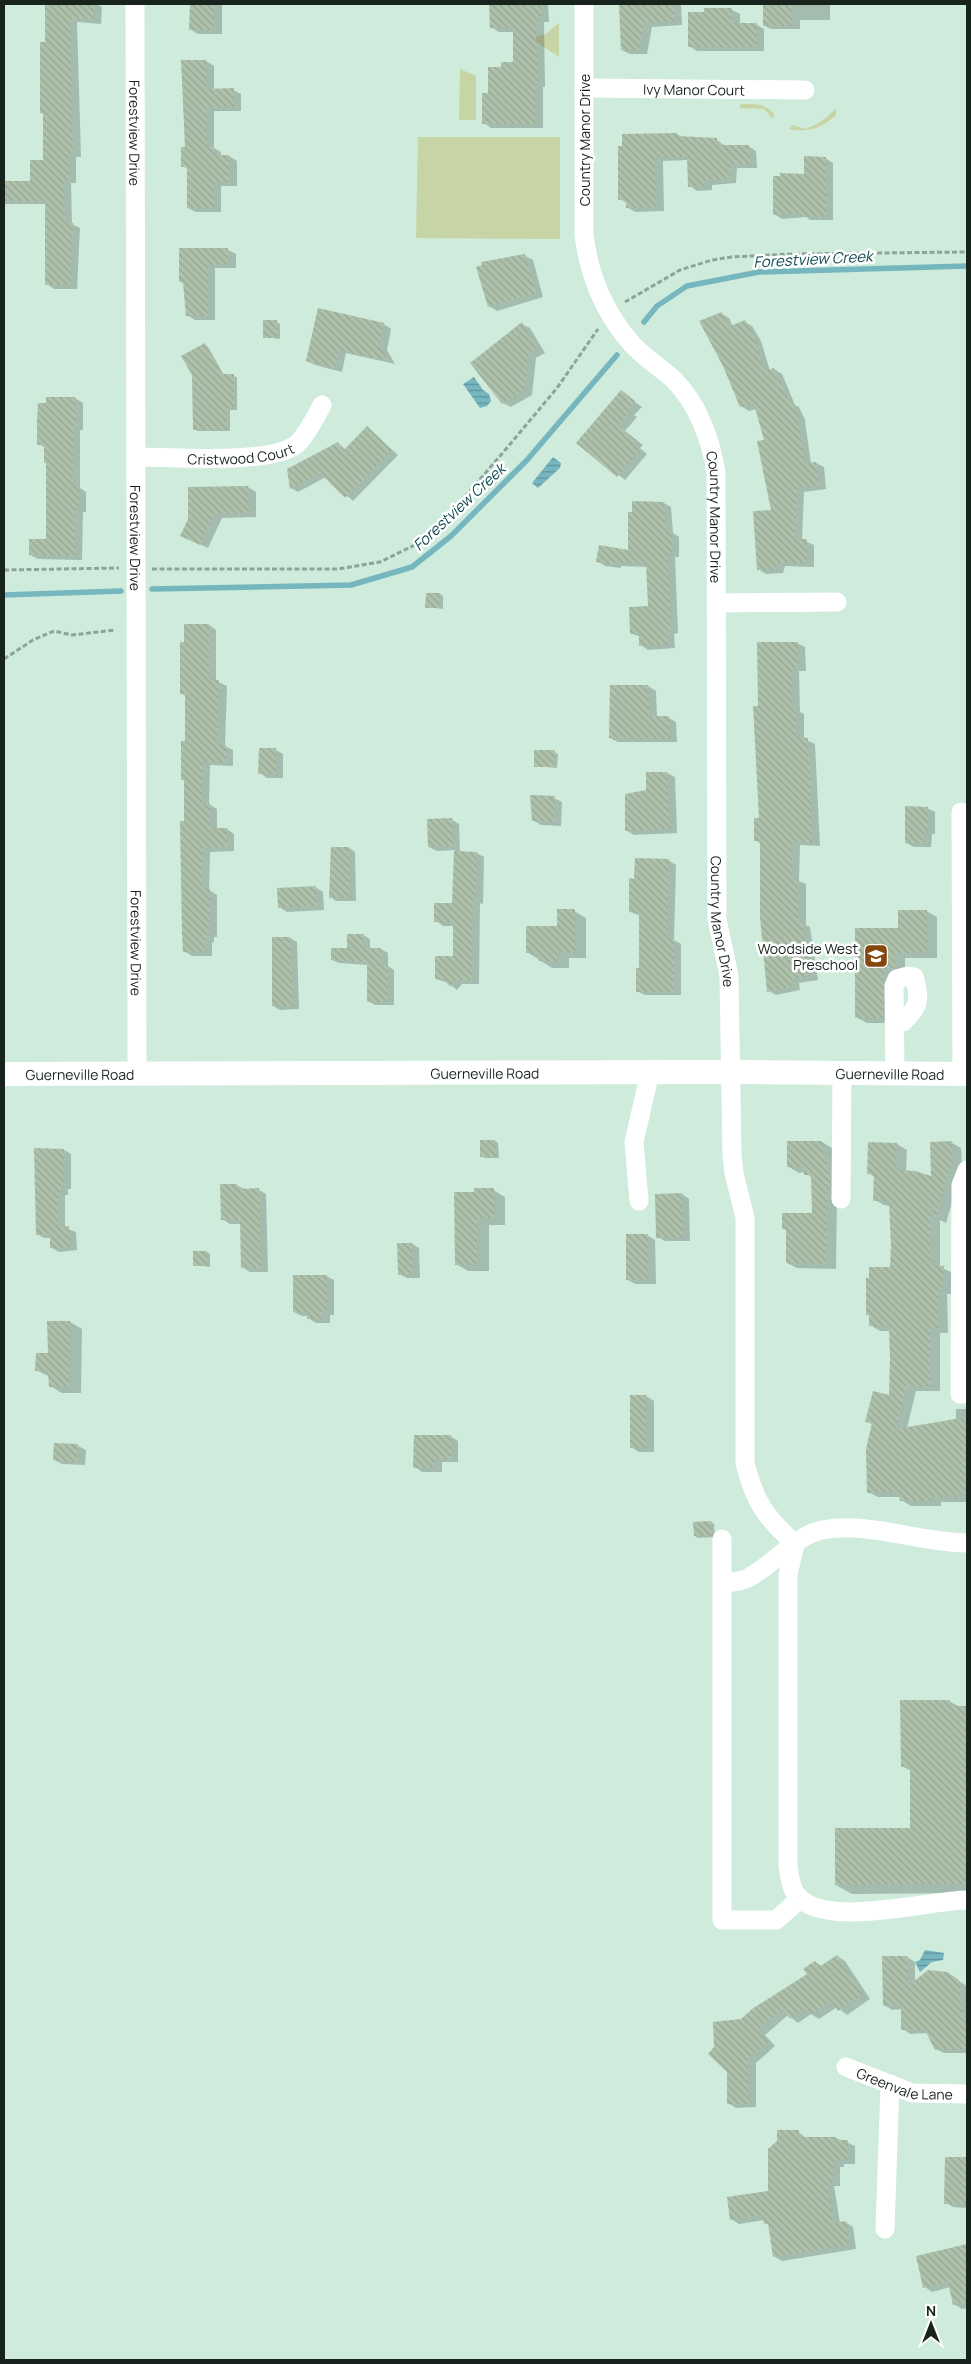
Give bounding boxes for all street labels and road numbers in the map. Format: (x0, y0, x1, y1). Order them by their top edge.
street label: Country Manor Drive (575, 74, 594, 206)
street label: Ivy Manor Court (643, 79, 745, 99)
street label: Forestview Drive (126, 80, 145, 186)
street label: Cristwood Court (187, 438, 297, 468)
street label: Country Manor Drive (702, 449, 726, 583)
street label: Forestview Drive (126, 485, 146, 591)
street label: Country Manor Drive (707, 856, 739, 987)
street label: Forestview Drive (127, 890, 146, 996)
street label: Guerneville Road (431, 1063, 539, 1082)
street label: Guerneville Road (836, 1063, 944, 1083)
street label: Guerneville Road (26, 1064, 134, 1083)
street label: Greenvale Lane (854, 2063, 953, 2103)

